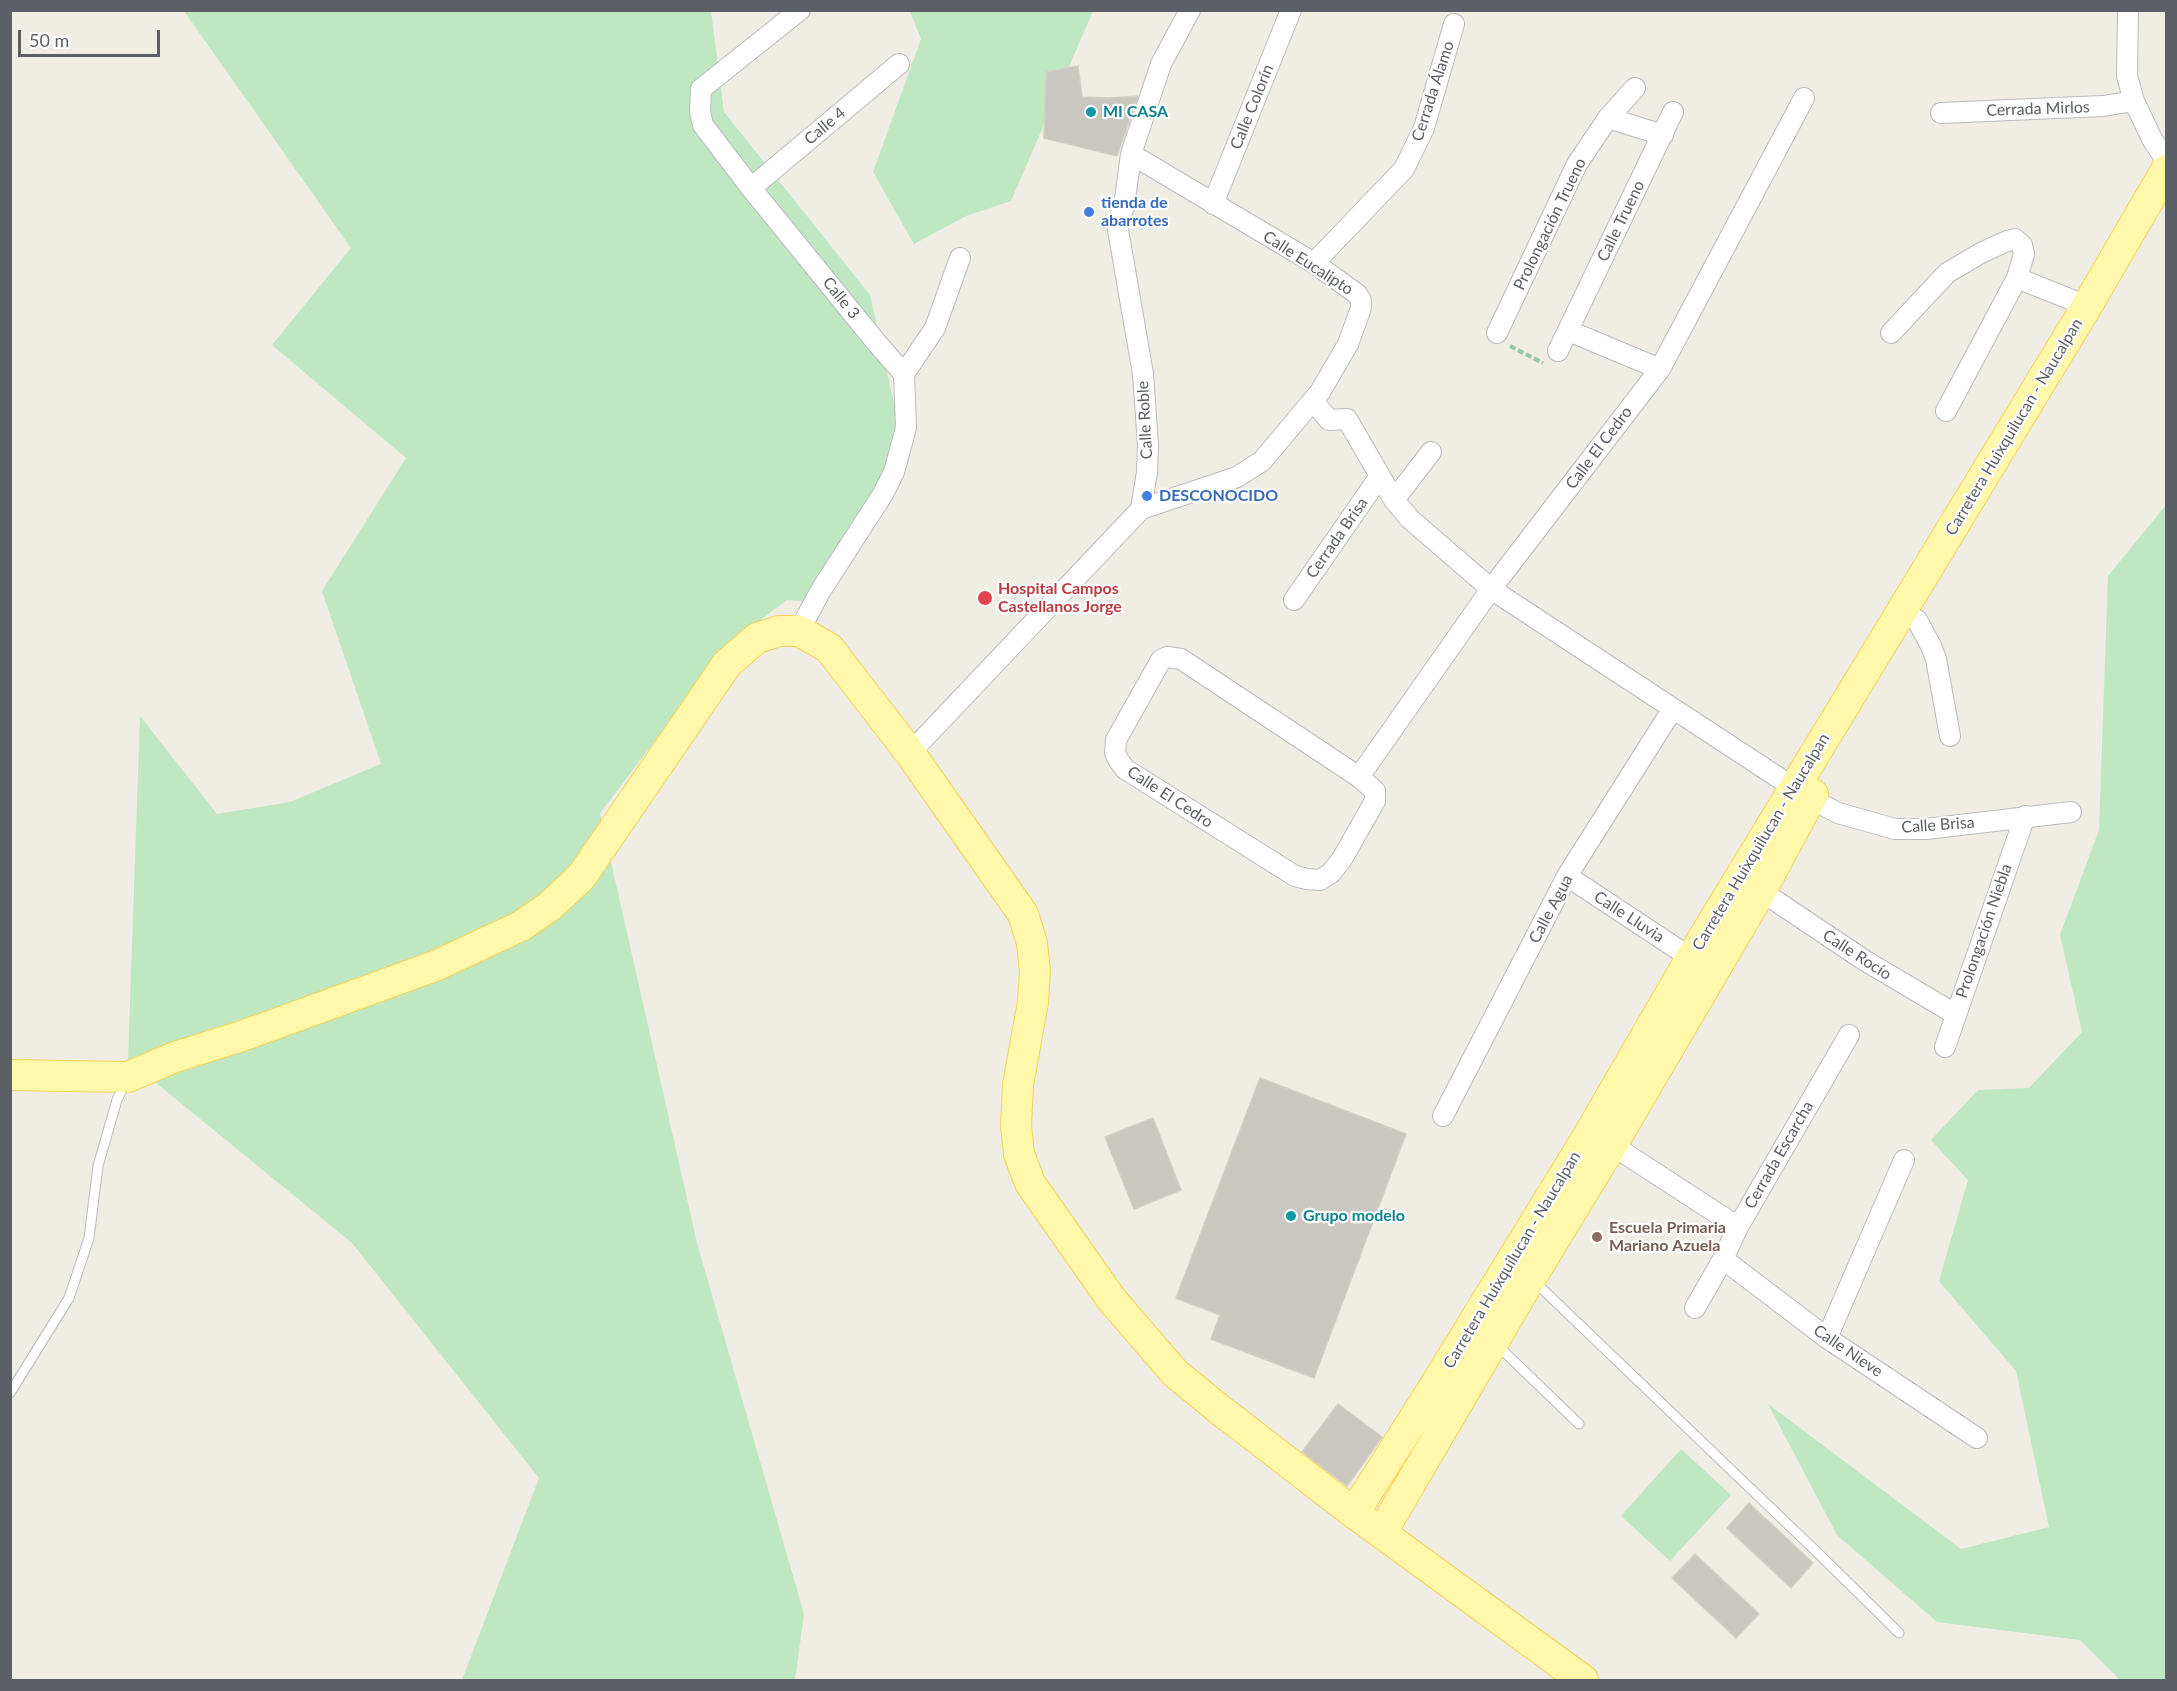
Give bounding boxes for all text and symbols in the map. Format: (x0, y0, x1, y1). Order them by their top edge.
scale bar (21, 18, 164, 56)
text: 50 m (29, 29, 69, 51)
street label: Cerrada Álamo (1408, 38, 1458, 144)
street label: Calle Colorín (1226, 62, 1278, 152)
street label: Cerrada Mirlos (1986, 98, 2090, 120)
place label: MI CASA (1103, 102, 1168, 122)
street label: Calle 4 (800, 103, 850, 149)
marker: MI CASA (1084, 105, 1098, 119)
street label: Prolongación Trueno (1510, 155, 1590, 293)
street label: Calle Trueno (1593, 177, 1649, 265)
place label: tienda de abarrotes (1101, 193, 1169, 231)
marker: tienda de abarrotes (1082, 205, 1096, 219)
street label: Calle Eucalipto (1259, 227, 1357, 299)
street label: Calle 3 (818, 273, 864, 323)
street label: Carretera Huixquilucan - Naucalpan (1941, 315, 2087, 539)
street label: Calle Roble (1133, 380, 1157, 460)
street label: Calle El Cedro (1562, 403, 1636, 493)
place label: DESCONOCIDO (1159, 486, 1278, 506)
marker: DESCONOCIDO (1140, 489, 1154, 503)
street label: Cerrada Brisa (1302, 494, 1372, 582)
place label: Hospital Campos Castellanos Jorge (998, 579, 1122, 617)
marker: Hospital Campos Castellanos Jorge (976, 589, 994, 607)
street label: Carretera Huixquilucan - Naucalpan (1688, 730, 1834, 954)
street label: Calle El Cedro (1124, 762, 1216, 832)
street label: Calle Brisa (1901, 813, 1975, 837)
street label: Prolongación Niebla (1952, 861, 2016, 1001)
street label: Calle Agua (1525, 871, 1577, 947)
street label: Calle Lluvia (1590, 887, 1668, 947)
street label: Calle Rocío (1819, 926, 1895, 984)
street label: Cerrada Escarcha (1740, 1098, 1818, 1212)
street label: Carretera Huixquilucan - Naucalpan (1439, 1148, 1585, 1372)
place label: Grupo modelo (1303, 1206, 1405, 1226)
marker: Grupo modelo (1284, 1209, 1298, 1223)
place label: Escuela Primaria Mariano Azuela (1609, 1218, 1726, 1256)
marker: Escuela Primaria Mariano Azuela (1590, 1230, 1604, 1244)
street label: Calle Nieve (1810, 1321, 1886, 1381)

